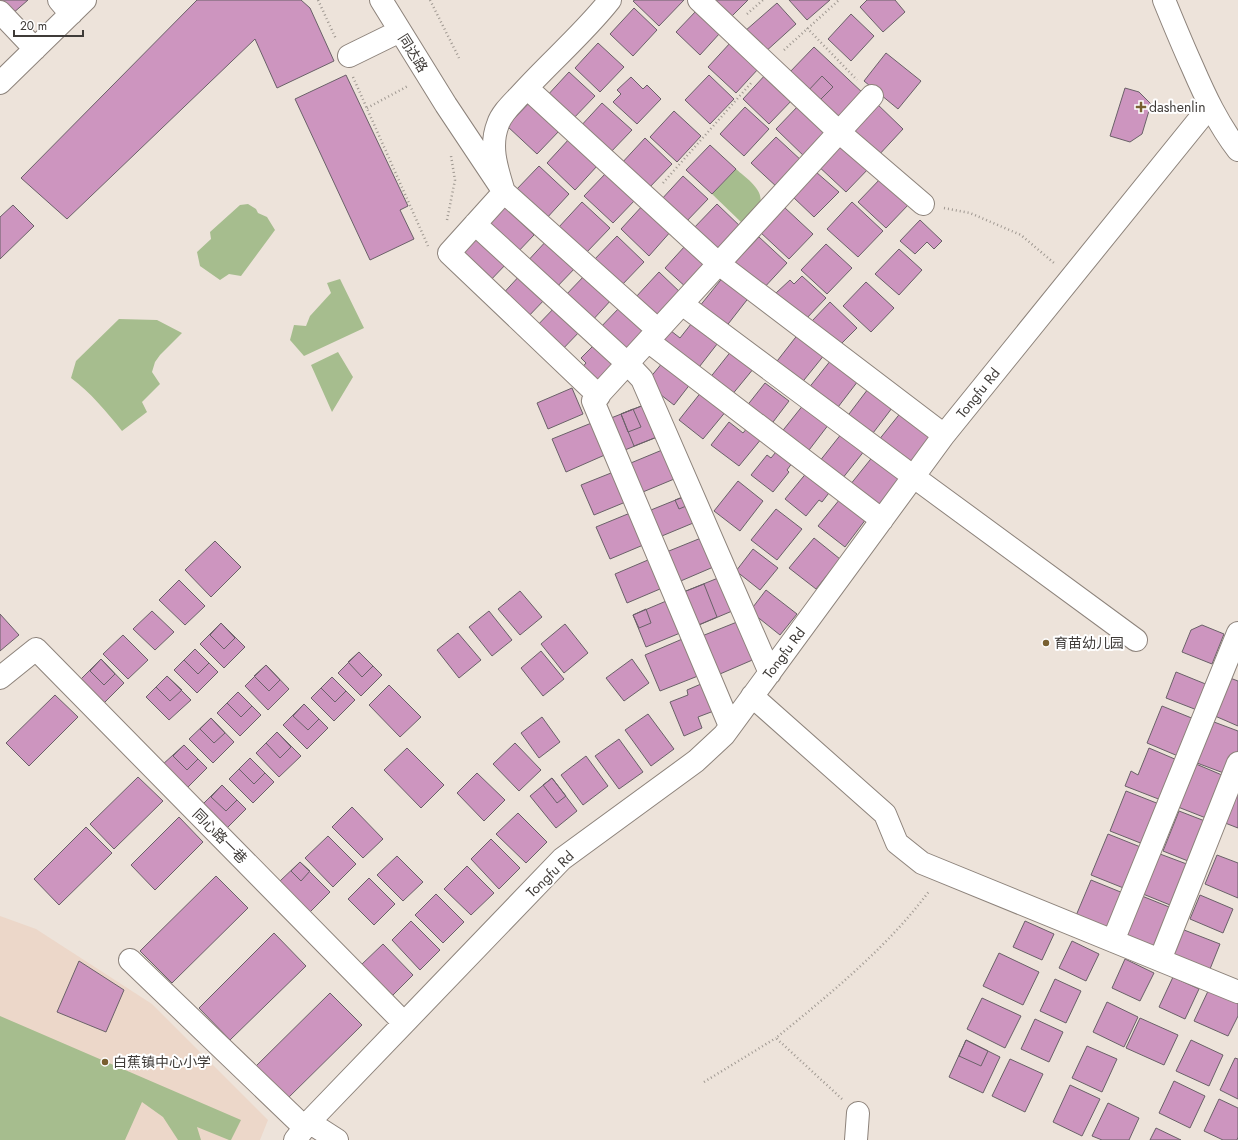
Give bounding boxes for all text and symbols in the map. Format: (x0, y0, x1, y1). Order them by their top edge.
scale bar (14, 12, 83, 38)
text: 20 m (20, 17, 47, 35)
street label: 同达路 (393, 30, 433, 76)
place label: dashenlin (1149, 97, 1205, 117)
marker: dashenlin (1136, 102, 1146, 112)
street label: Tongfu Rd (952, 364, 1004, 422)
street label: Tongfu Rd (758, 623, 810, 683)
place label: 育苗幼儿园 (1054, 633, 1124, 653)
marker: 育苗幼儿园 (1041, 638, 1051, 648)
street label: 同心路一巷 (188, 804, 252, 868)
street label: Tongfu Rd (522, 846, 578, 902)
place label: 白蕉镇中心小学 (113, 1052, 211, 1072)
marker: 白蕉镇中心小学 (100, 1057, 110, 1067)

